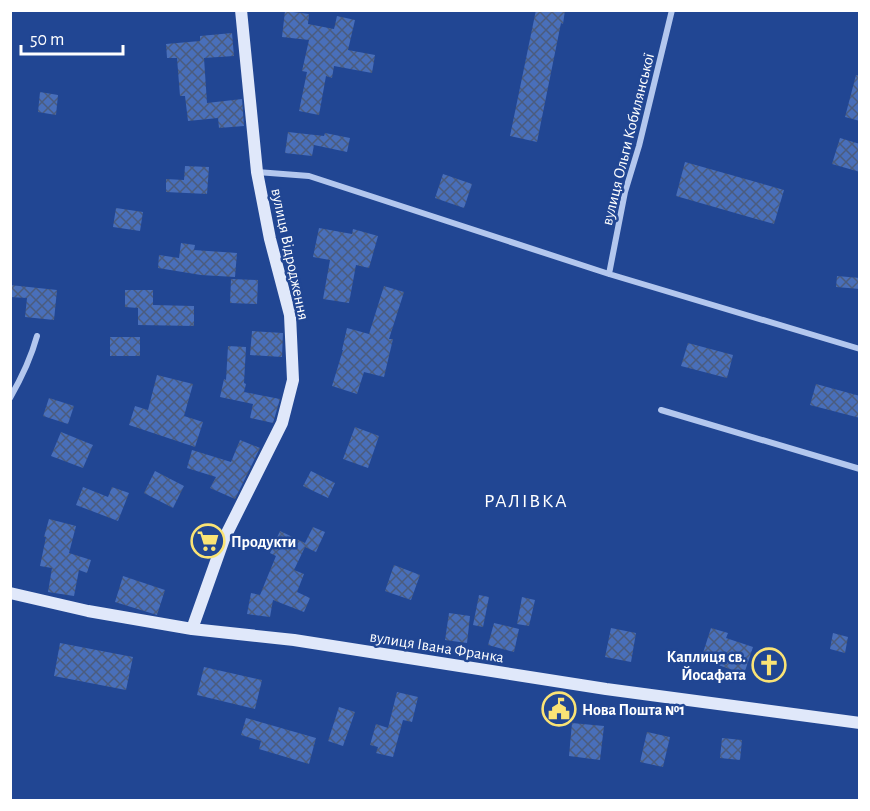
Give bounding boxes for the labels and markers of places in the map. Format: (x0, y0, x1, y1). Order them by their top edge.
supermarket icon: Продукти (190, 523, 226, 559)
place label: Продукти (231, 534, 296, 551)
church icon: Каплиця св. Йосафата (751, 647, 787, 683)
place label: Каплиця св. Йосафата (667, 649, 746, 683)
public building icon: Нова Пошта №1 (541, 691, 577, 727)
place label: Нова Пошта №1 (582, 702, 685, 718)

